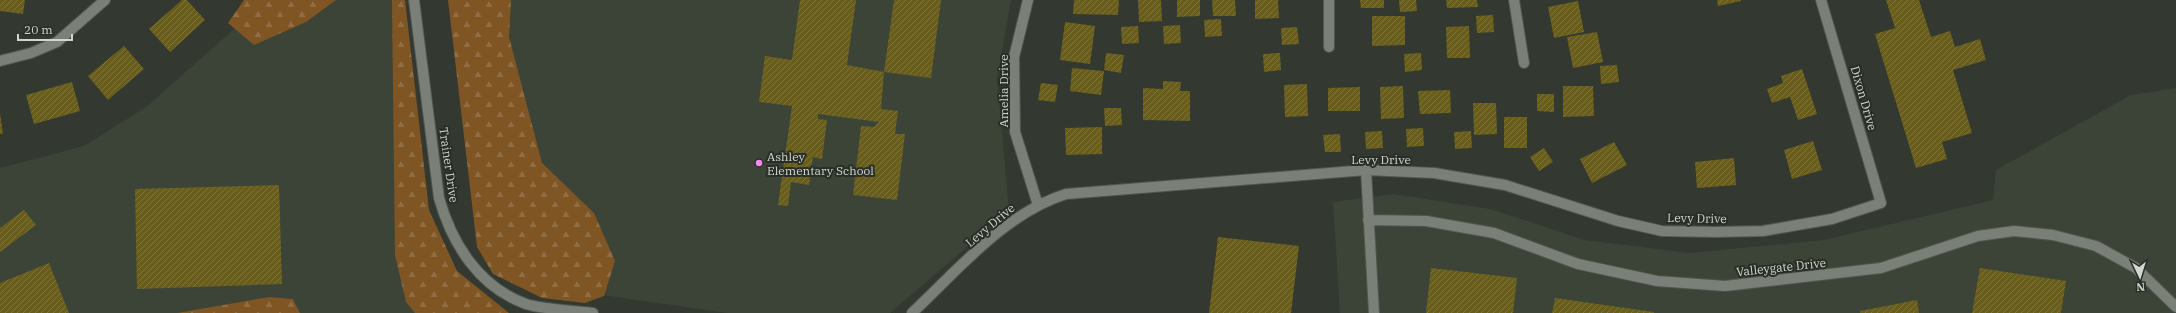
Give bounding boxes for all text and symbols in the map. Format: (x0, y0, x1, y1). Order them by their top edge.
scale bar (18, 16, 72, 42)
text: 20 m (24, 22, 53, 37)
street label: Amelia Drive (996, 54, 1011, 128)
street label: Dixon Drive (1848, 64, 1880, 132)
street label: Trainer Drive (436, 126, 462, 204)
place label: Ashley Elementary School (767, 149, 874, 178)
street label: Levy Drive (1351, 152, 1411, 167)
marker: Ashley Elementary School (754, 158, 764, 168)
street label: Levy Drive (962, 200, 1018, 250)
street label: Levy Drive (1667, 210, 1727, 226)
street label: Valleygate Drive (1735, 255, 1827, 279)
north arrow (2120, 257, 2160, 297)
text: N (2136, 280, 2146, 294)

